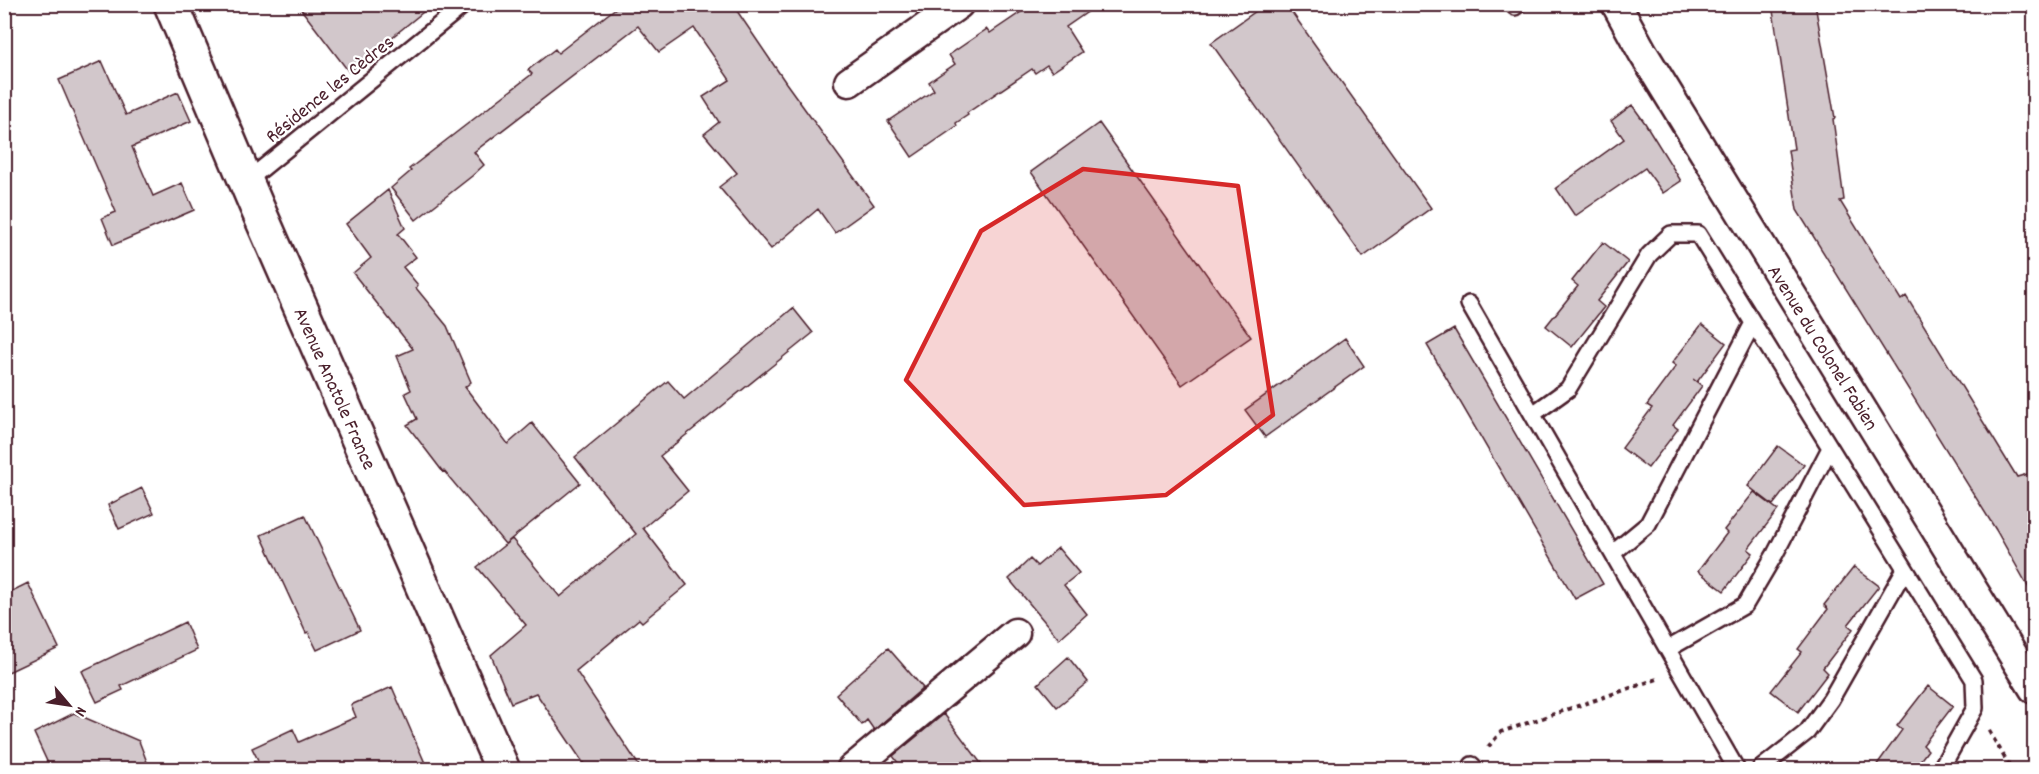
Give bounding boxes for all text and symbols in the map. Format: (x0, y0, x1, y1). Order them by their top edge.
street label: Résidence les Cèdres (261, 30, 401, 151)
street label: Avenue du Colonel Fabien (1759, 260, 1884, 437)
street label: Avenue Anatole France (285, 304, 382, 475)
north arrow (39, 675, 99, 735)
text: N (68, 702, 92, 720)

